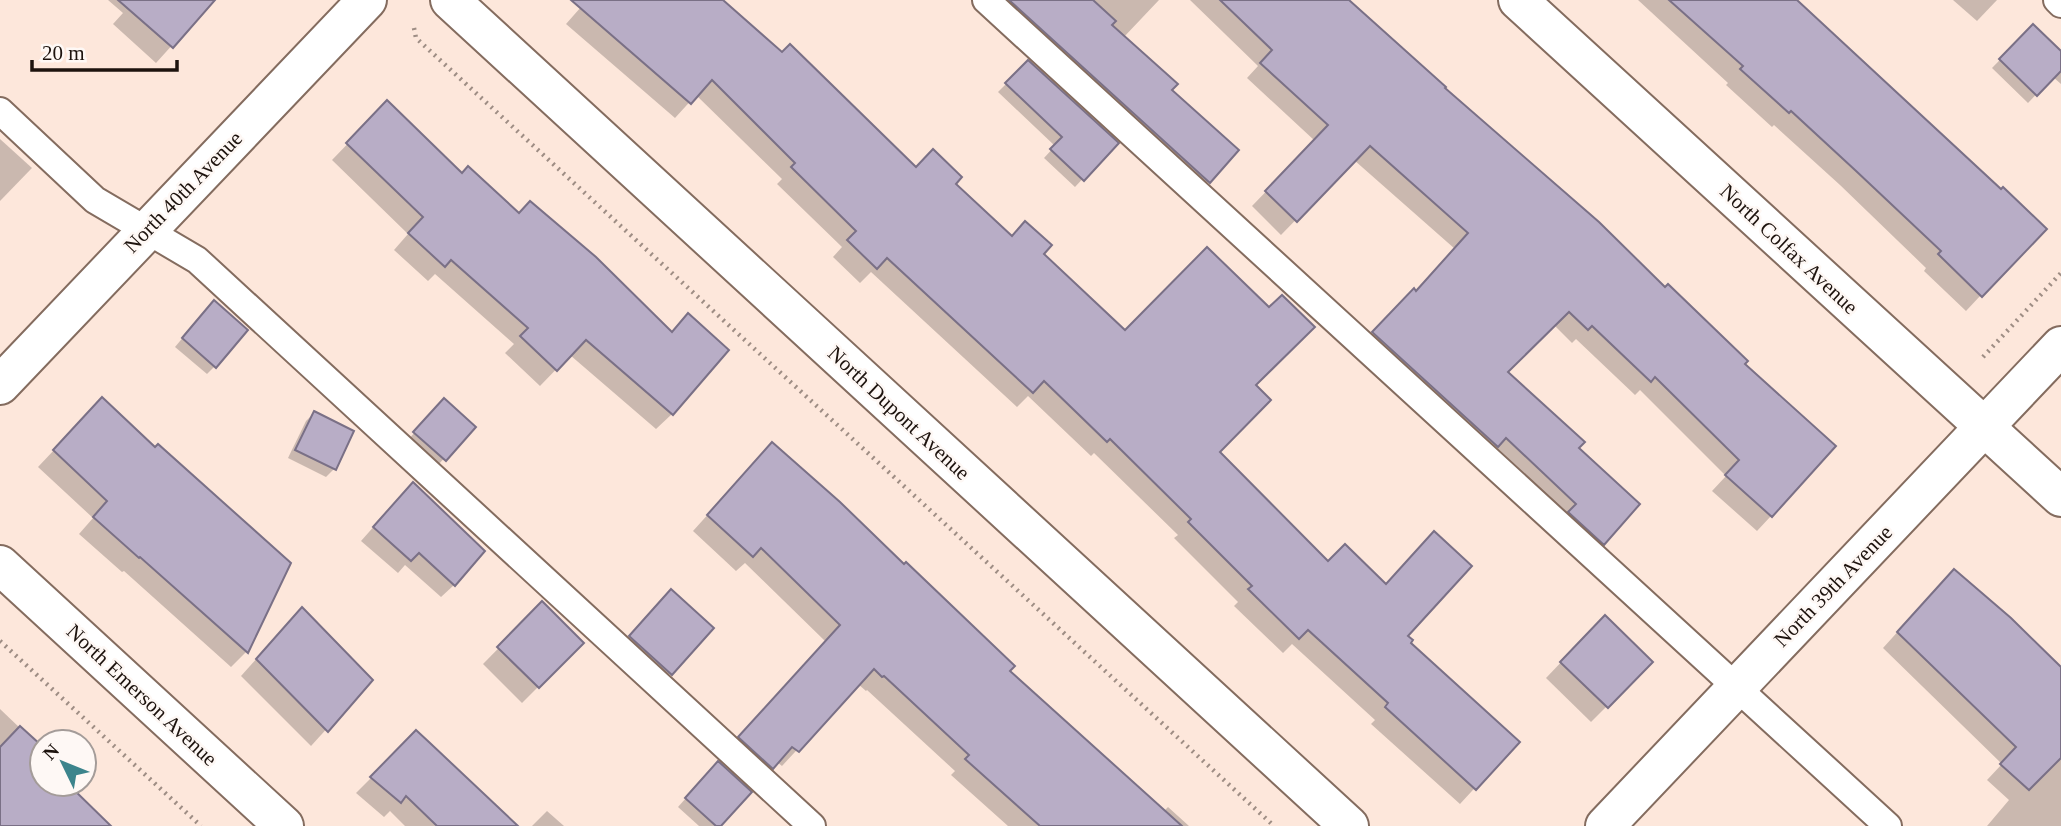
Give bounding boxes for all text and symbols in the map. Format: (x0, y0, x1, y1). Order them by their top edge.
scale bar (32, 28, 177, 72)
text: 20 m (42, 41, 85, 65)
street label: North 40th Avenue (119, 126, 247, 258)
street label: North Colfax Avenue (1715, 179, 1863, 319)
street label: North Dupont Avenue (823, 341, 975, 485)
street label: North 39th Avenue (1769, 520, 1897, 652)
street label: North Emerson Avenue (62, 619, 222, 771)
north arrow (28, 728, 98, 798)
text: N (39, 739, 63, 764)

